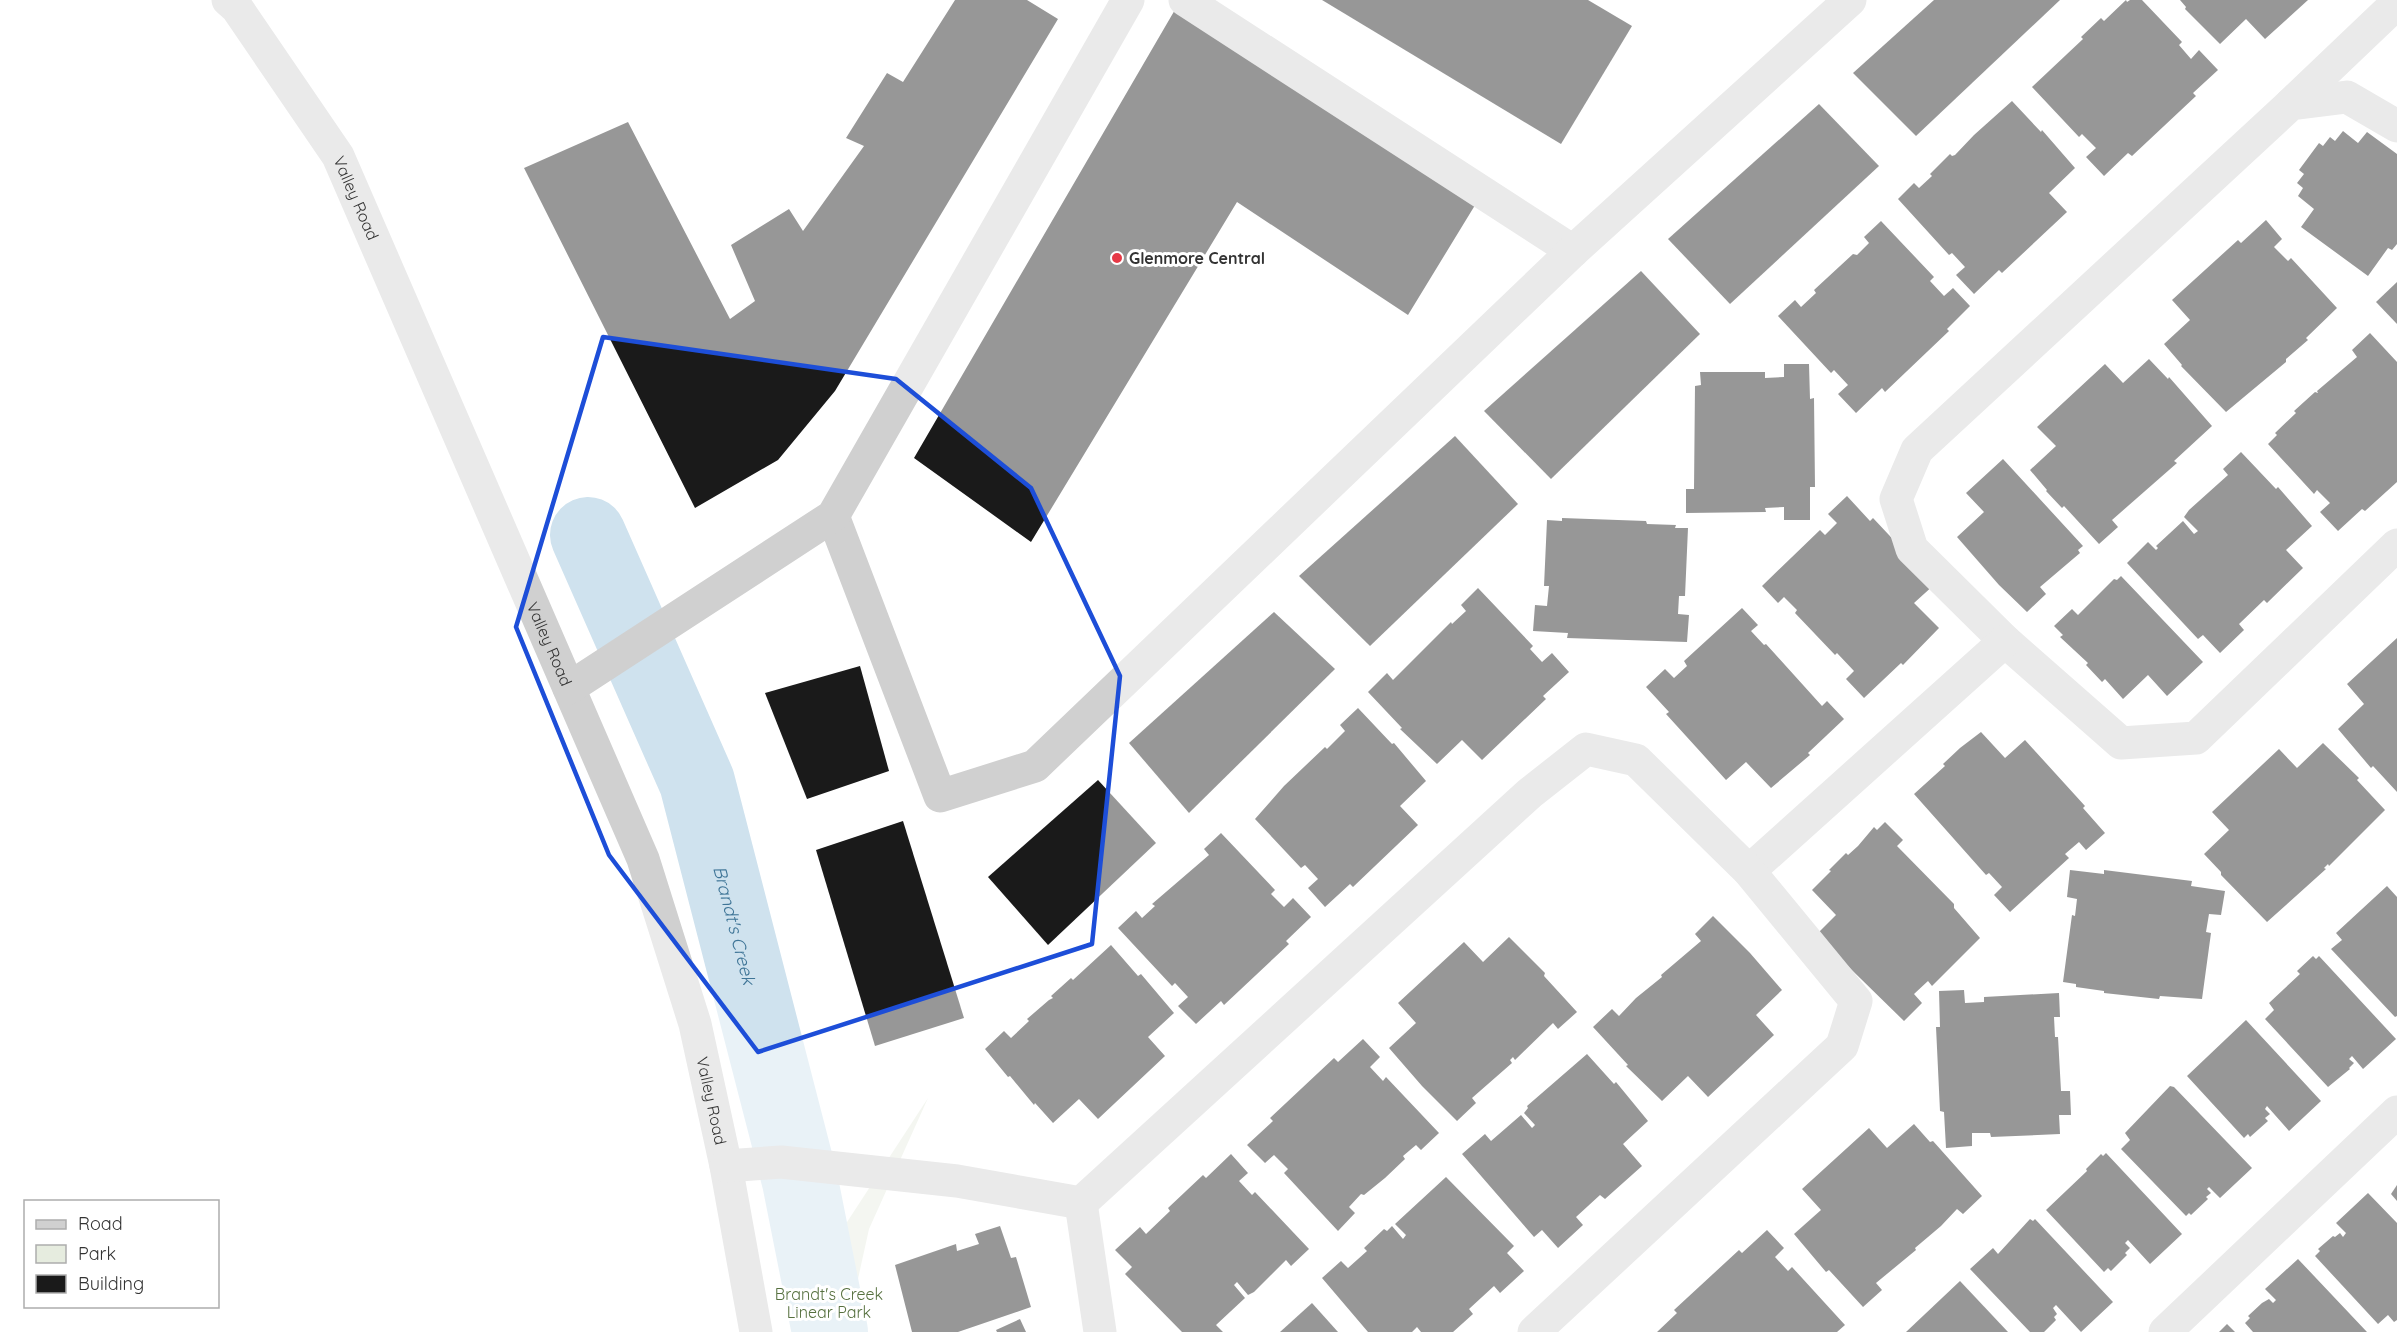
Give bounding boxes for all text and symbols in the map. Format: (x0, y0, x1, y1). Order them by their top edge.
street label: Valley Road (329, 153, 383, 243)
place label: Glenmore Central (1129, 248, 1265, 268)
marker: Glenmore Central (1110, 251, 1124, 265)
street label: Valley Road (523, 599, 577, 689)
water label: Brandt's Creek (708, 863, 761, 988)
street label: Valley Road (692, 1055, 731, 1147)
legend (24, 1200, 219, 1308)
text: Road (78, 1212, 123, 1235)
text: Park (78, 1242, 116, 1265)
text: Building (78, 1272, 144, 1295)
park label: Brandt's Creek Linear Park (775, 1284, 883, 1322)

